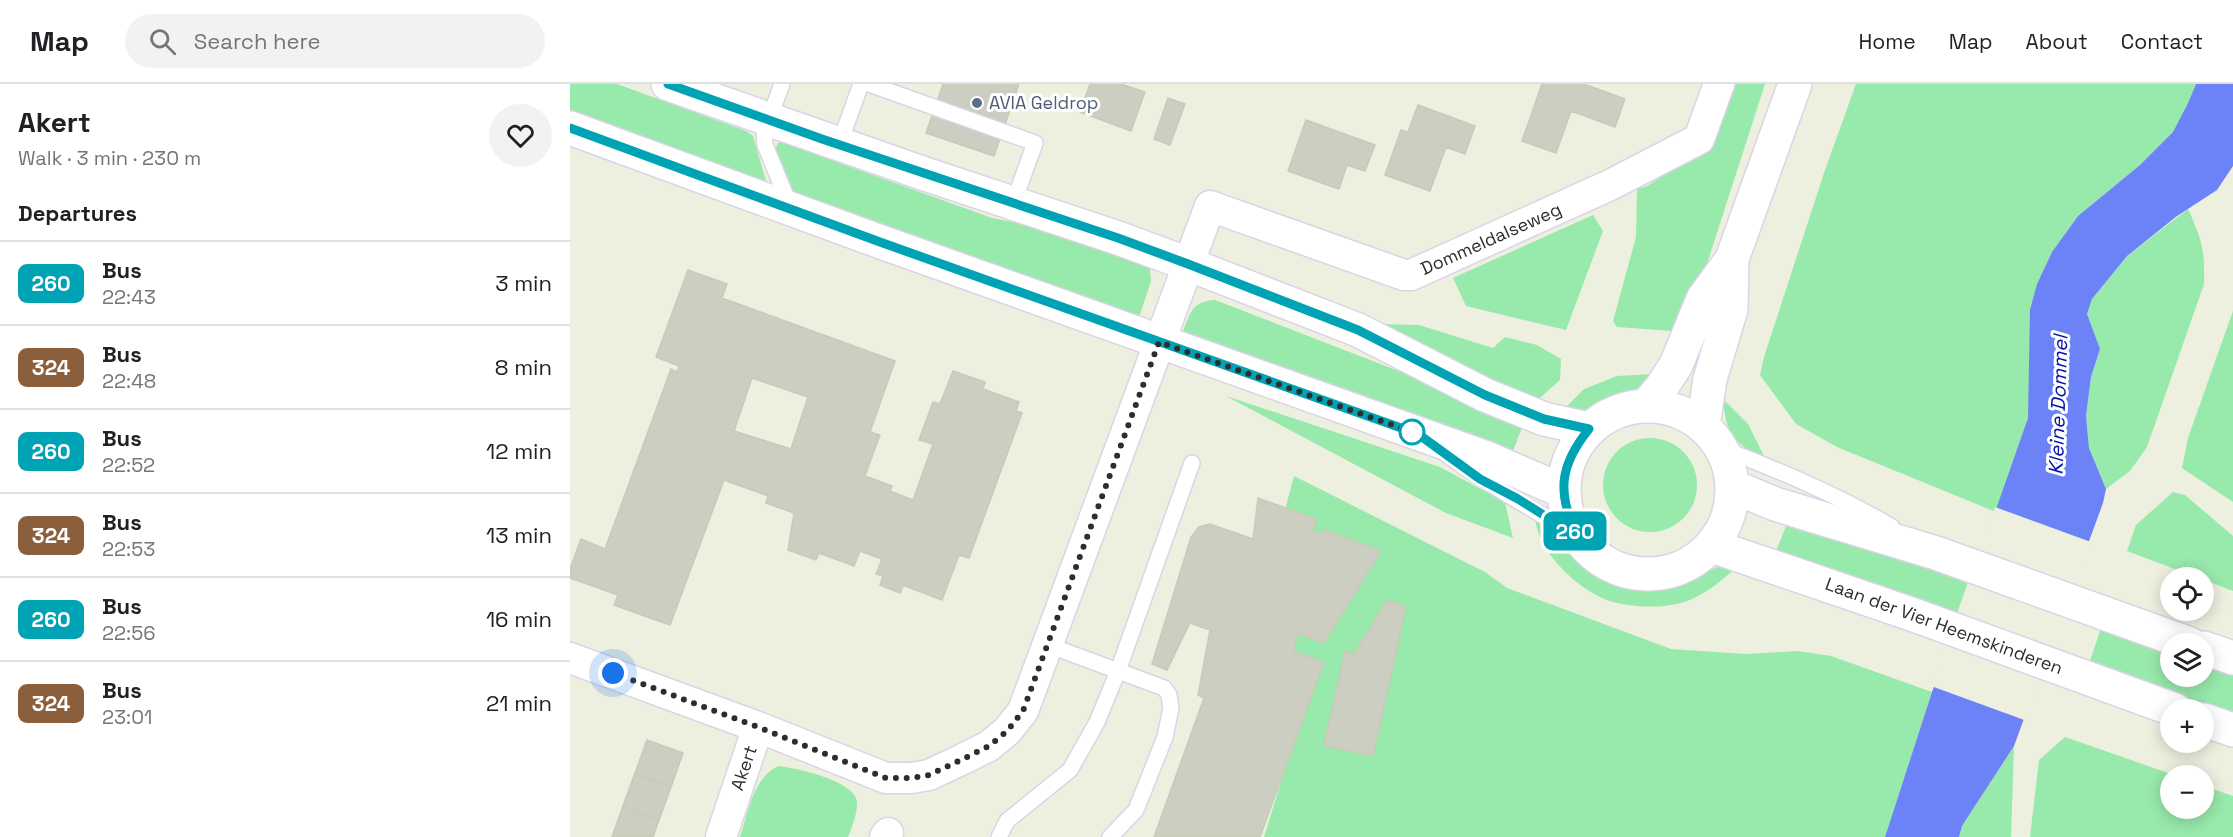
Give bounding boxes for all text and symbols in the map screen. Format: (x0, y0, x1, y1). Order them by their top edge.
search box (125, 14, 545, 68)
text: Map (30, 23, 89, 59)
icon: search (146, 25, 179, 58)
text: Search here (194, 27, 321, 55)
text: Home (1858, 28, 1916, 55)
text: Map (1949, 28, 1993, 55)
text: About (2026, 28, 2088, 55)
text: Contact (2121, 28, 2203, 55)
place label: AVIA Geldrop (989, 91, 1098, 114)
marker: AVIA Geldrop (970, 96, 984, 110)
text: Akert (18, 104, 91, 140)
button: heart (489, 104, 552, 167)
text: Walk · 3 min · 230 m (18, 145, 201, 171)
street label: Dommeldalseweg (1417, 197, 1565, 280)
text: Departures (18, 199, 137, 227)
text: Bus (102, 256, 142, 284)
text: 3 min (495, 269, 552, 297)
text: 260 (31, 270, 71, 297)
text: 22:43 (102, 284, 156, 310)
water label: Kleine Dommel (2043, 333, 2074, 475)
text: Bus (102, 340, 142, 368)
text: 8 min (495, 353, 552, 381)
text: 324 (32, 354, 70, 381)
text: 22:48 (102, 368, 156, 394)
unlabelled marker (1399, 419, 1425, 445)
text: Bus (102, 424, 142, 452)
text: 12 min (486, 437, 552, 465)
text: 260 (31, 438, 71, 465)
text: 22:52 (102, 452, 155, 478)
text: Bus (102, 508, 142, 536)
line badge: 260 (1540, 512, 1610, 550)
text: 260 (1555, 518, 1595, 545)
text: 13 min (486, 521, 552, 549)
text: 324 (32, 522, 70, 549)
text: 22:53 (102, 536, 155, 562)
map controls (2160, 567, 2214, 819)
button: locate (2160, 567, 2214, 621)
street label: Laan der Vier Heemskinderen (1822, 572, 2066, 679)
text: Bus (102, 592, 142, 620)
text: 16 min (486, 605, 552, 633)
text: 260 (31, 606, 71, 633)
text: 22:56 (102, 620, 155, 646)
button: layers (2160, 633, 2214, 687)
your location (598, 658, 628, 688)
text: Bus (102, 676, 142, 704)
text: 21 min (486, 689, 552, 717)
text: 324 (32, 690, 70, 717)
button: + (2160, 699, 2214, 753)
text: 23:01 (102, 704, 152, 730)
street label: Akert (725, 742, 762, 793)
button: − (2160, 765, 2214, 819)

